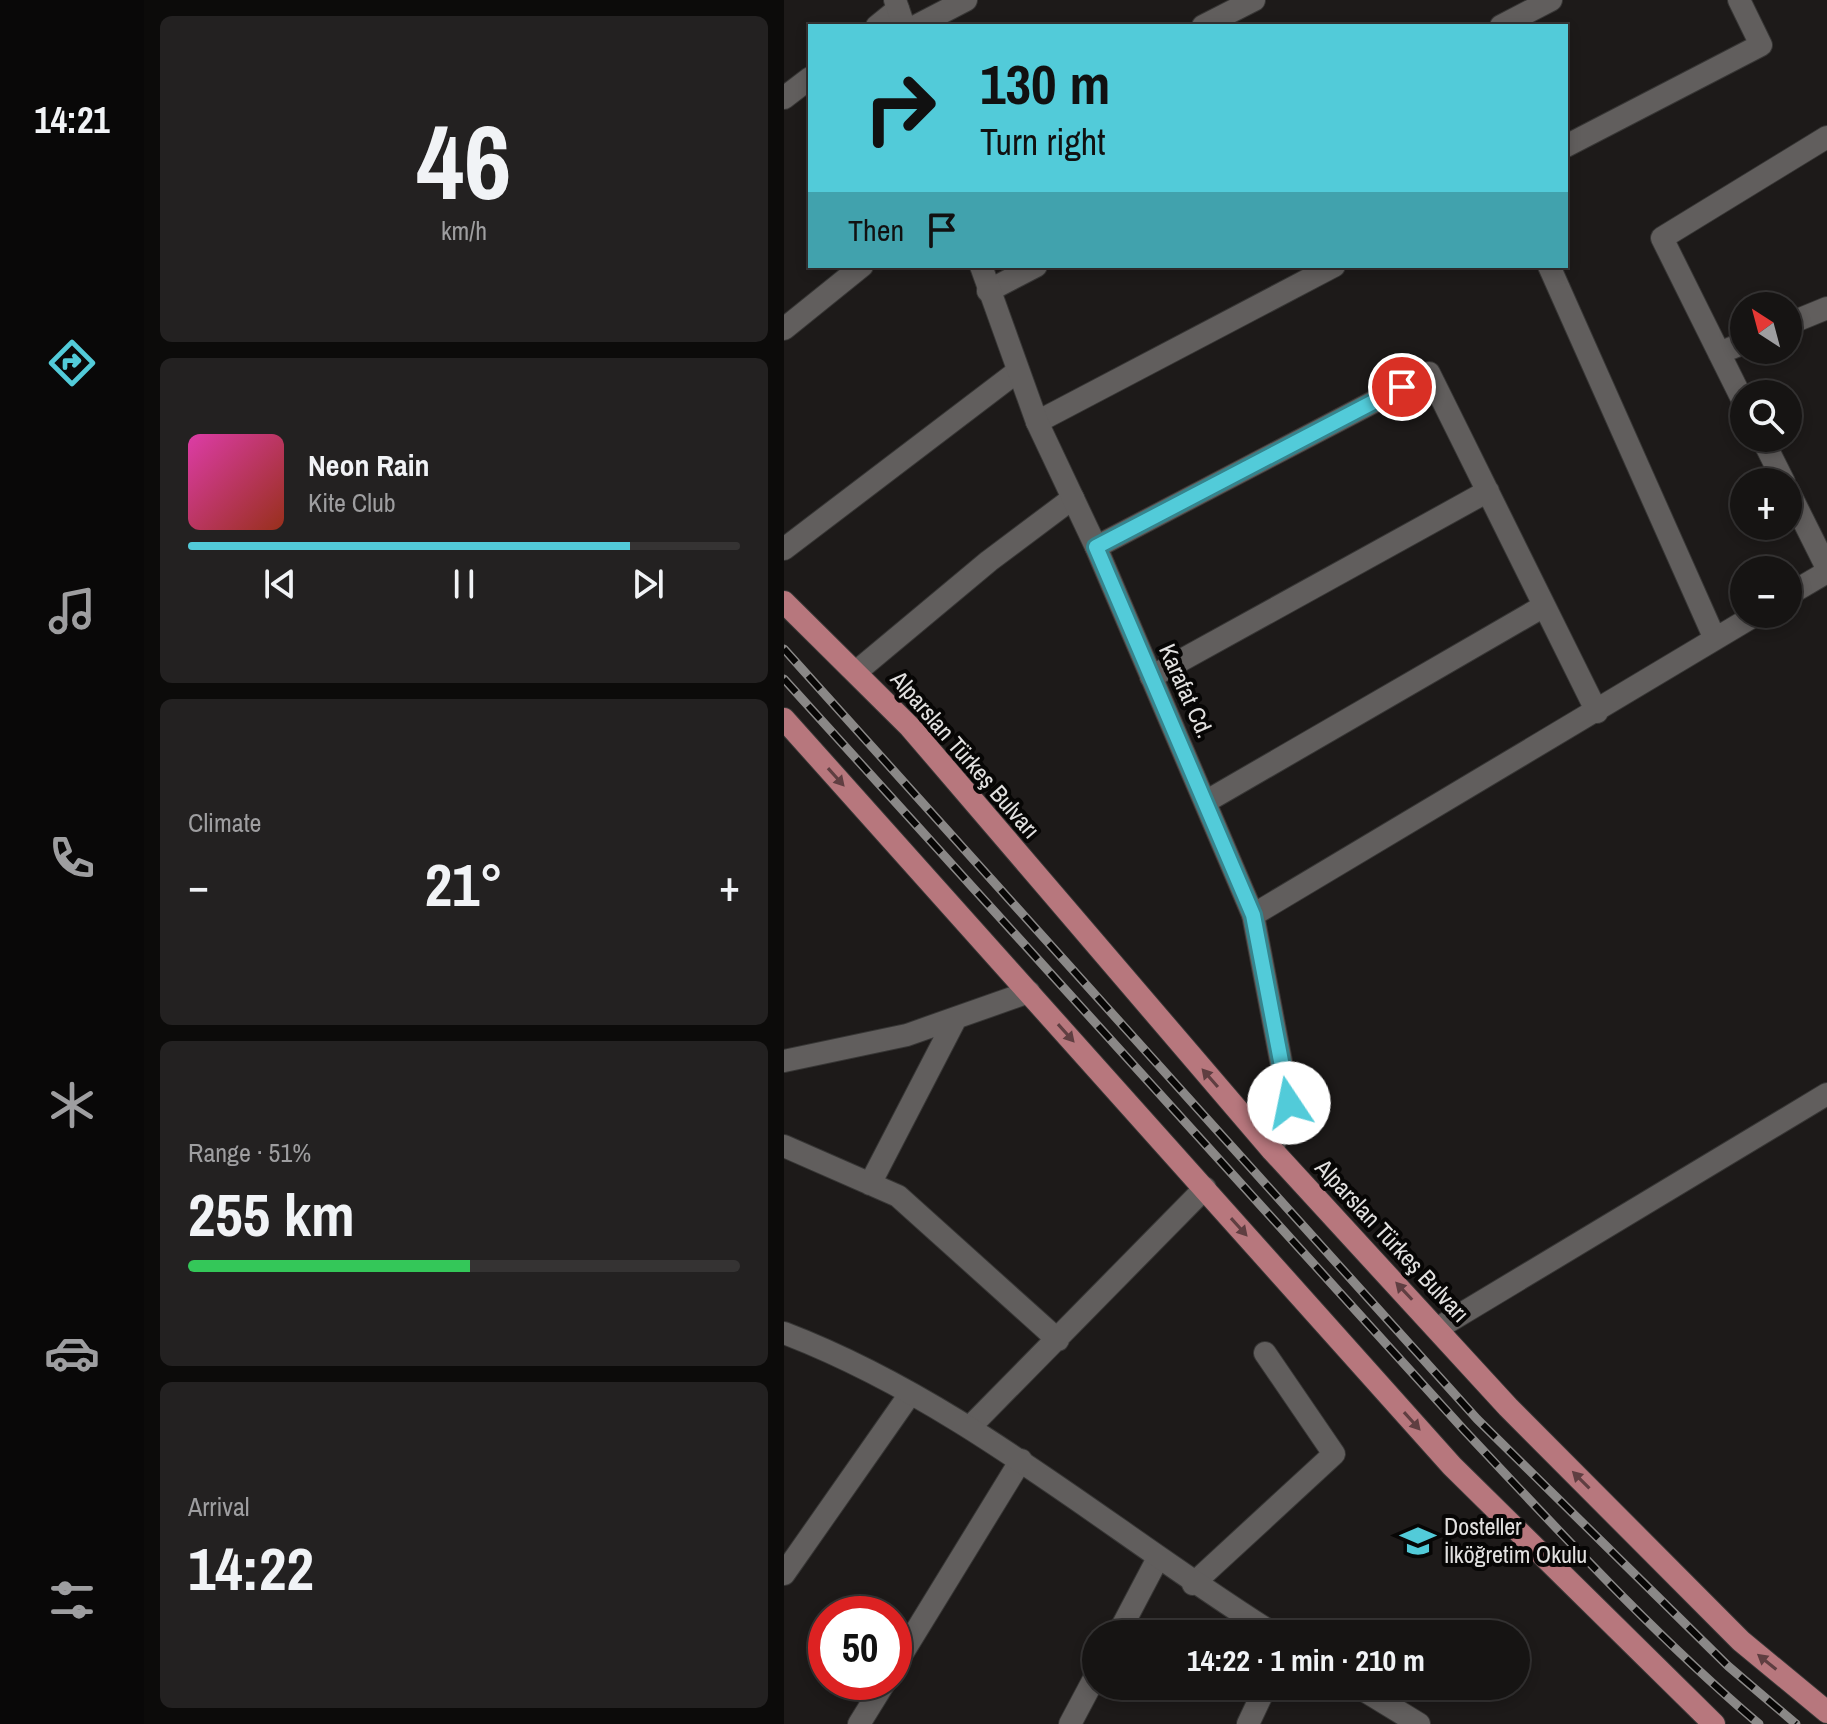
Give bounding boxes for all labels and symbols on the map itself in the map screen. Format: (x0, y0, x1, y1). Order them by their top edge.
north arrow (1730, 292, 1802, 364)
pin (1368, 353, 1436, 421)
street label: Karafat Cd. (1152, 639, 1222, 743)
street label: Alparslan Türkeş Bulvarı (883, 663, 1047, 845)
one-way arrow (827, 767, 845, 786)
one-way arrow (1057, 1022, 1074, 1042)
position arrow (1247, 1061, 1331, 1145)
one-way arrow (1202, 1068, 1219, 1088)
street label: Alparslan Türkeş Bulvarı (1308, 1151, 1477, 1329)
one-way arrow (1230, 1217, 1248, 1236)
one-way arrow (1395, 1281, 1413, 1300)
one-way arrow (1403, 1411, 1420, 1431)
one-way arrow (1572, 1472, 1591, 1490)
place label: Dosteller İlköğretim Okulu (1444, 1510, 1587, 1570)
school or university icon: Dosteller İlköğretim Okulu (1399, 1522, 1437, 1560)
speed limit sign: 50 (808, 1596, 912, 1700)
one-way arrow (1756, 1654, 1777, 1671)

